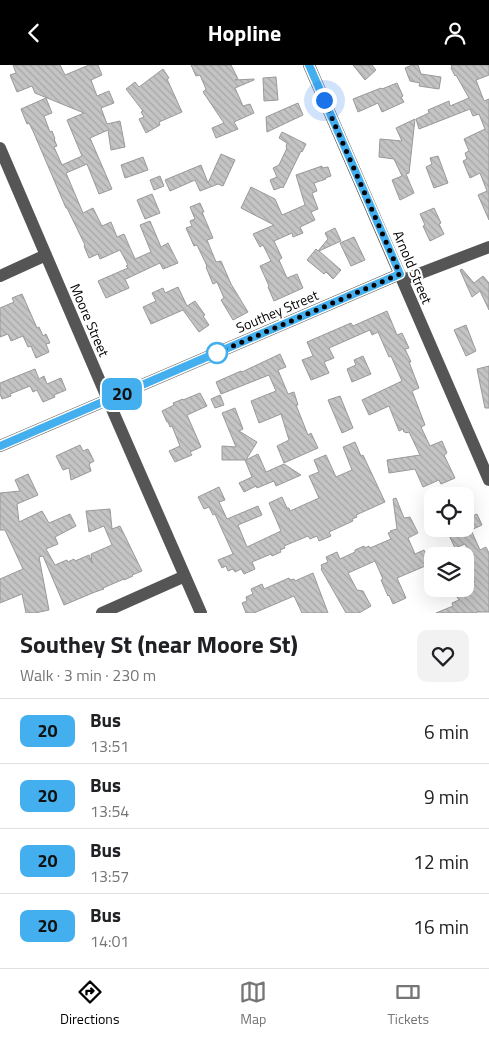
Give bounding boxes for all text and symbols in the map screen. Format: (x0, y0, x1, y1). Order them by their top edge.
text: Hopline (208, 16, 281, 50)
icon: back (20, 19, 48, 47)
icon: person (441, 19, 469, 47)
your location (312, 88, 337, 113)
street label: Arnold Street (388, 227, 438, 307)
street label: Moore Street (65, 280, 115, 360)
street label: Southey Street (233, 284, 322, 338)
unlabelled marker (206, 342, 228, 364)
line badge: 20 (100, 378, 144, 410)
text: 20 (112, 380, 132, 407)
map controls (424, 487, 474, 597)
button: locate (424, 487, 474, 537)
button: layers (424, 547, 474, 597)
text: Southey St (near Moore St) (20, 626, 298, 662)
button: heart (417, 630, 469, 682)
text: Walk · 3 min · 230 m (20, 663, 156, 687)
text: Bus (90, 705, 121, 734)
text: 20 (37, 717, 58, 744)
text: 6 min (424, 717, 469, 746)
text: 13:51 (90, 734, 129, 758)
text: Bus (90, 770, 121, 799)
text: 20 (37, 782, 58, 809)
text: 9 min (424, 782, 469, 811)
text: 13:54 (90, 799, 129, 823)
text: Bus (90, 835, 121, 864)
text: 20 (37, 847, 58, 874)
text: 12 min (413, 847, 469, 876)
text: 13:57 (90, 864, 129, 888)
text: Bus (90, 900, 121, 929)
text: 20 (37, 912, 58, 939)
text: 16 min (413, 912, 469, 941)
text: 14:01 (90, 929, 129, 953)
tab: Directions (60, 978, 119, 1029)
tab: Map (239, 978, 267, 1029)
tab: Tickets (387, 978, 429, 1029)

